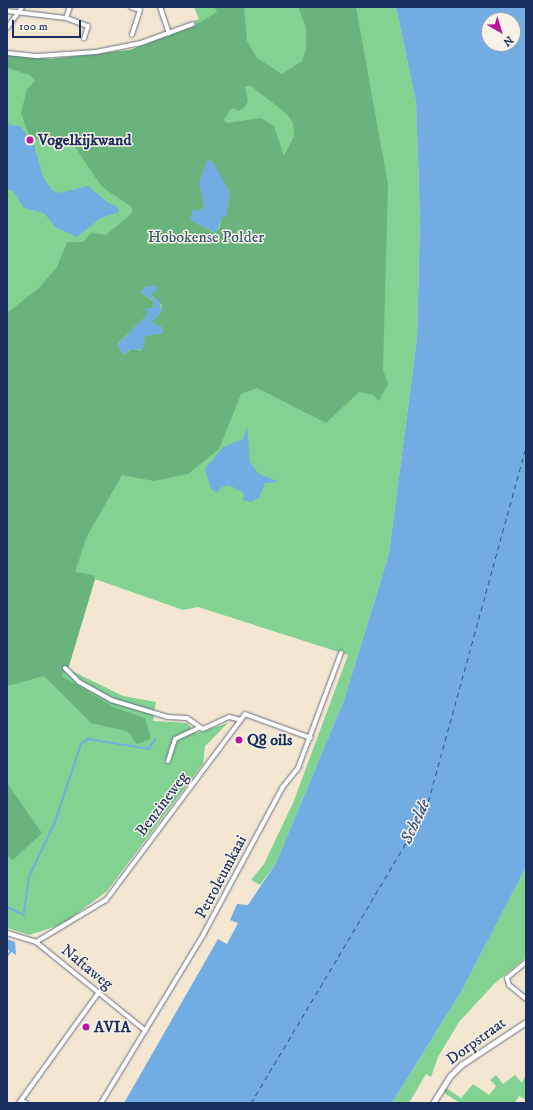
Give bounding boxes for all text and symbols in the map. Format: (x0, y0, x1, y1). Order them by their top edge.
scale bar (14, 12, 83, 38)
north arrow (481, 12, 521, 52)
text: 100 m (19, 19, 48, 34)
text: N (500, 32, 516, 49)
place label: Vogelkijkwand (38, 130, 131, 150)
marker: Vogelkijkwand (25, 135, 35, 145)
park label: Hobokense Polder (148, 227, 264, 247)
place label: Q8 oils (247, 730, 292, 750)
marker: Q8 oils (234, 735, 244, 745)
street label: Benzineweg (132, 768, 192, 840)
water label: Schelde (397, 796, 435, 848)
street label: Petroleumkaai (191, 832, 251, 922)
street label: Naftaweg (57, 940, 117, 994)
street label: Dorpstraat (443, 1013, 509, 1069)
place label: AVIA (94, 1017, 131, 1037)
marker: AVIA (81, 1022, 91, 1032)

